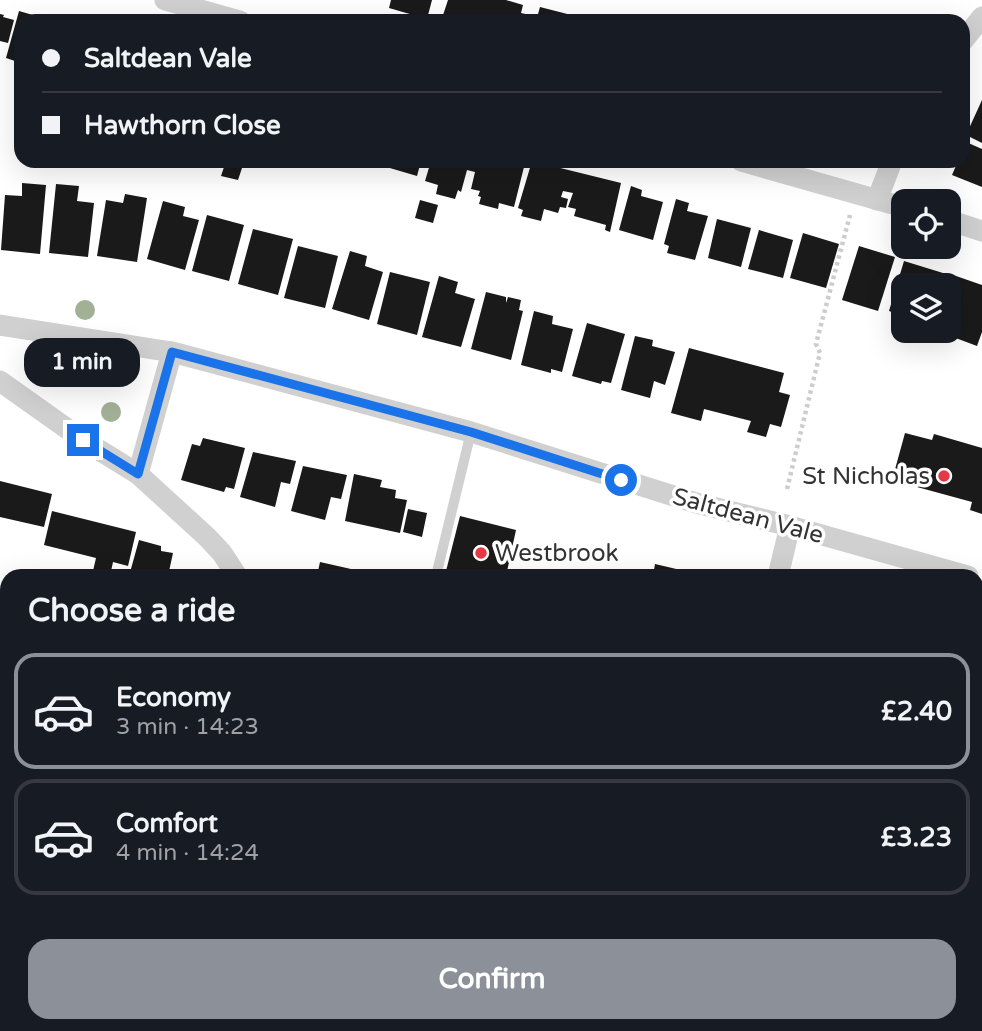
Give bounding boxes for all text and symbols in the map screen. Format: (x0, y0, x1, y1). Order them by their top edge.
text: Saltdean Vale (84, 43, 252, 74)
text: Hawthorn Close (84, 110, 281, 141)
map controls (891, 189, 961, 343)
button: locate (891, 189, 961, 259)
button: layers (891, 273, 961, 343)
callout: 1 min (25, 338, 141, 388)
text: 1 min (51, 348, 113, 376)
route end (67, 424, 99, 456)
place label: St Nicholas (802, 462, 930, 491)
route start (605, 464, 637, 496)
marker: St Nicholas (936, 468, 952, 484)
street label: Saltdean Vale (670, 482, 826, 550)
place label: Westbrook (495, 539, 619, 568)
marker: Westbrook (473, 545, 489, 561)
text: Choose a ride (28, 592, 235, 630)
icon: car (32, 680, 95, 743)
text: Economy (116, 682, 231, 713)
text: £2.40 (881, 696, 952, 727)
text: 3 min · 14:23 (116, 713, 259, 741)
icon: car (32, 806, 95, 869)
text: Comfort (116, 808, 218, 839)
text: £3.23 (881, 822, 952, 853)
text: 4 min · 14:24 (116, 839, 259, 867)
button: Confirm (28, 939, 956, 1019)

